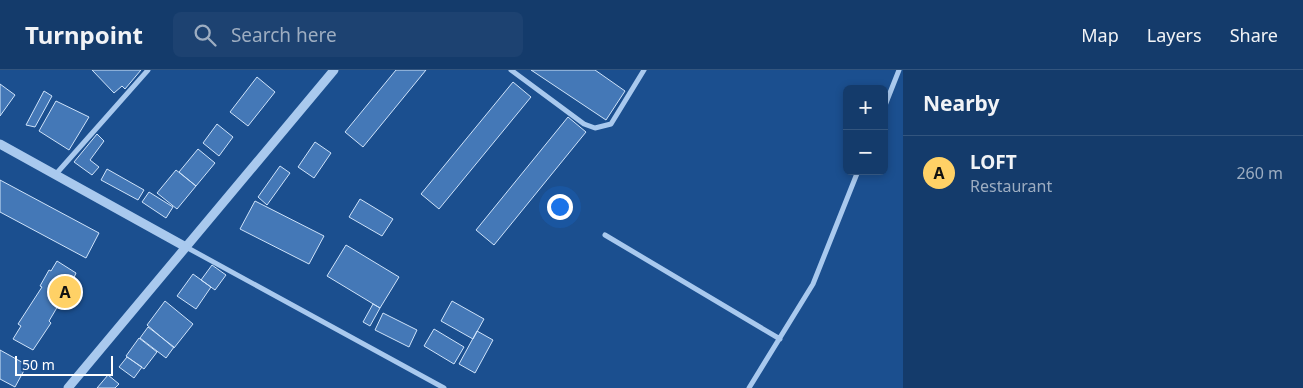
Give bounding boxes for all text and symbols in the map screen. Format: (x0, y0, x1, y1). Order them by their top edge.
search box (173, 12, 523, 57)
text: Turnpoint (25, 18, 143, 51)
icon: search (191, 21, 219, 49)
text: Search here (231, 22, 337, 48)
text: Map (1081, 23, 1119, 47)
text: Layers (1147, 23, 1202, 47)
text: Share (1230, 23, 1278, 47)
map controls (843, 85, 888, 175)
button: + (843, 85, 888, 130)
text: Nearby (923, 89, 999, 117)
button: − (843, 130, 888, 175)
text: LOFT (970, 149, 1017, 175)
text: A (933, 162, 945, 184)
text: 260 m (1236, 162, 1283, 184)
text: Restaurant (970, 175, 1052, 197)
your location (547, 194, 573, 220)
pin: A (49, 273, 81, 311)
scale bar (15, 353, 112, 376)
text: 50 m (22, 355, 55, 374)

